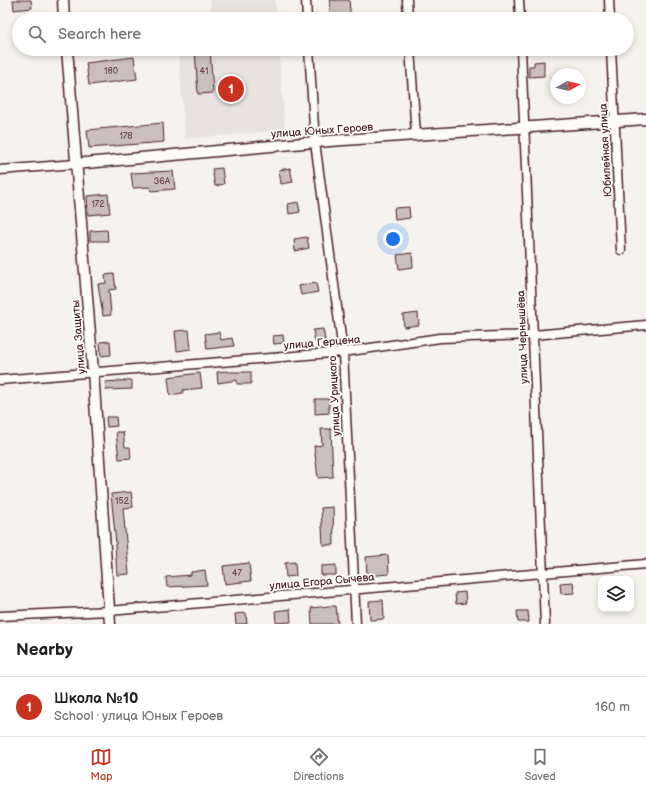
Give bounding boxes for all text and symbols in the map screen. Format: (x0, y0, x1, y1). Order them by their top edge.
search box (12, 12, 634, 56)
icon: search (26, 23, 48, 45)
text: Search here (58, 25, 141, 44)
house number: 180 (104, 66, 118, 77)
house number: 41 (200, 66, 208, 77)
north arrow (550, 68, 586, 104)
pin: 1 (218, 74, 244, 104)
street label: Юбилейная улица (597, 102, 614, 197)
street label: улица Юных Героев (271, 120, 374, 141)
house number: 178 (119, 131, 133, 142)
house number: 36А (154, 176, 171, 187)
house number: 172 (91, 199, 105, 210)
your location (383, 229, 403, 249)
street label: улица Чернышёва (514, 289, 531, 384)
street label: улица Защиты (69, 299, 88, 375)
street label: улица Герцена (283, 333, 362, 352)
street label: улица Урицкого (326, 355, 343, 437)
house number: 152 (115, 496, 130, 507)
house number: 47 (232, 568, 243, 579)
street label: улица Егора Сычева (269, 570, 376, 593)
map controls (598, 576, 634, 612)
button: layers (598, 576, 634, 612)
text: Nearby (16, 640, 73, 660)
text: Школа №10 (54, 689, 138, 708)
text: 1 (26, 699, 32, 715)
text: 160 m (595, 699, 630, 715)
text: School · улица Юных Героев (54, 708, 223, 724)
tab: Map (90, 746, 113, 783)
tab: Directions (293, 746, 344, 783)
tab: Saved (525, 746, 556, 783)

